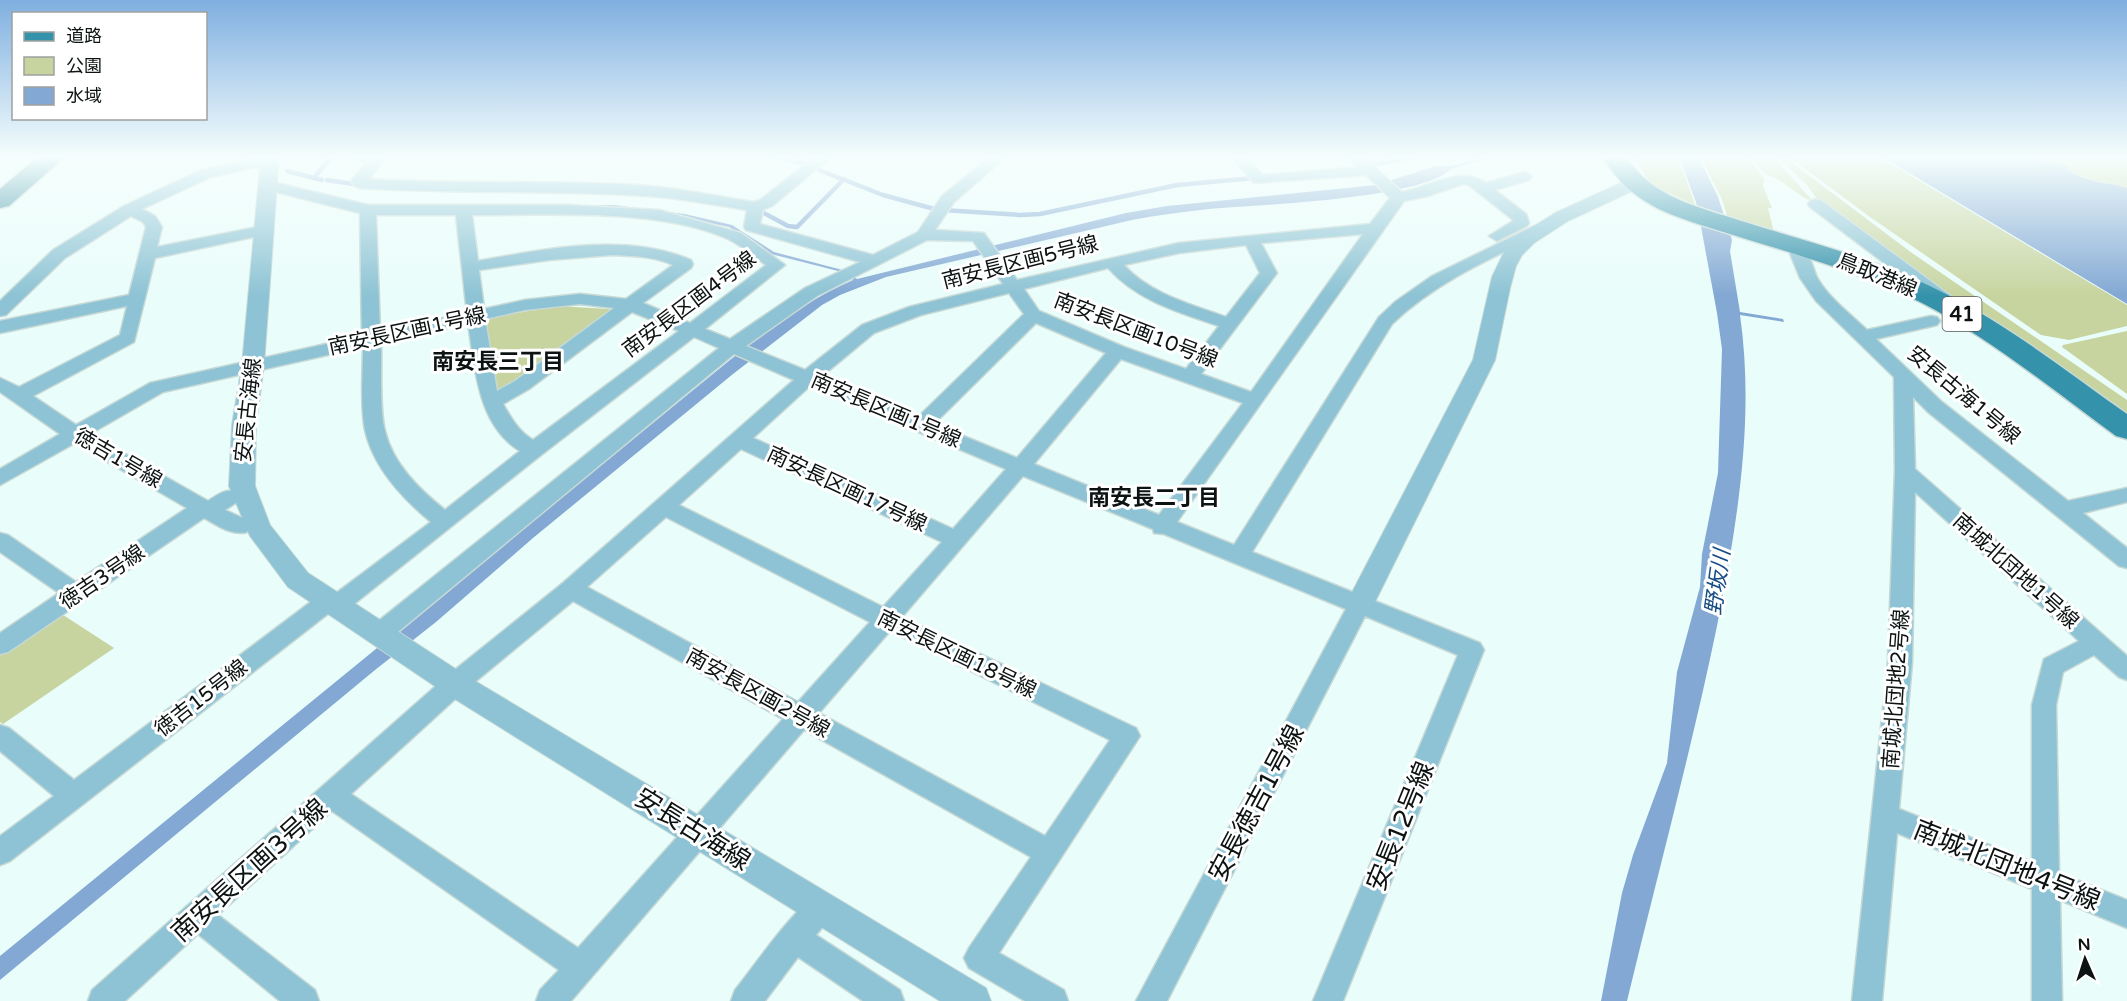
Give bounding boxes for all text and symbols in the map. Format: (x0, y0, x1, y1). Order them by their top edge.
legend (12, 12, 207, 120)
text: 道路 (66, 25, 102, 47)
text: 公園 (66, 55, 102, 77)
text: 水域 (66, 85, 102, 107)
street label: 南安長区画5号線 (939, 231, 1101, 294)
street label: 南安長区画4号線 (618, 246, 761, 363)
street label: 鳥取港線 (1833, 248, 1920, 303)
street label: 南安長区画10号線 (1050, 288, 1221, 373)
road number: 41 (1942, 297, 1982, 331)
street label: 南安長区画1号線 (326, 303, 488, 360)
street label: 安長古海1号線 (1902, 341, 2025, 450)
district label: 南安長三丁目 (432, 349, 564, 375)
street label: 安長古海線 (231, 357, 266, 464)
street label: 南安長区画1号線 (807, 368, 964, 453)
street label: 徳吉1号線 (69, 423, 166, 494)
street label: 南安長区画17号線 (763, 441, 931, 537)
district label: 南安長二丁目 (1088, 485, 1220, 511)
street label: 南城北団地1号線 (1948, 508, 2084, 634)
street label: 徳吉3号線 (55, 540, 150, 615)
water label: 野坂川 (1701, 546, 1736, 617)
street label: 南安長区画18号線 (873, 605, 1040, 704)
street label: 南城北団地2号線 (1878, 608, 1915, 770)
street label: 南安長区画2号線 (682, 644, 834, 743)
street label: 徳吉15号線 (150, 655, 252, 742)
street label: 安長徳吉1号線 (1202, 720, 1311, 887)
street label: 安長12号線 (1360, 757, 1440, 895)
street label: 安長古海線 (629, 782, 756, 877)
street label: 南安長区画3号線 (165, 792, 333, 948)
street label: 南城北団地4号線 (1909, 814, 2105, 917)
north arrow (2055, 929, 2115, 989)
text: N (2077, 935, 2091, 955)

